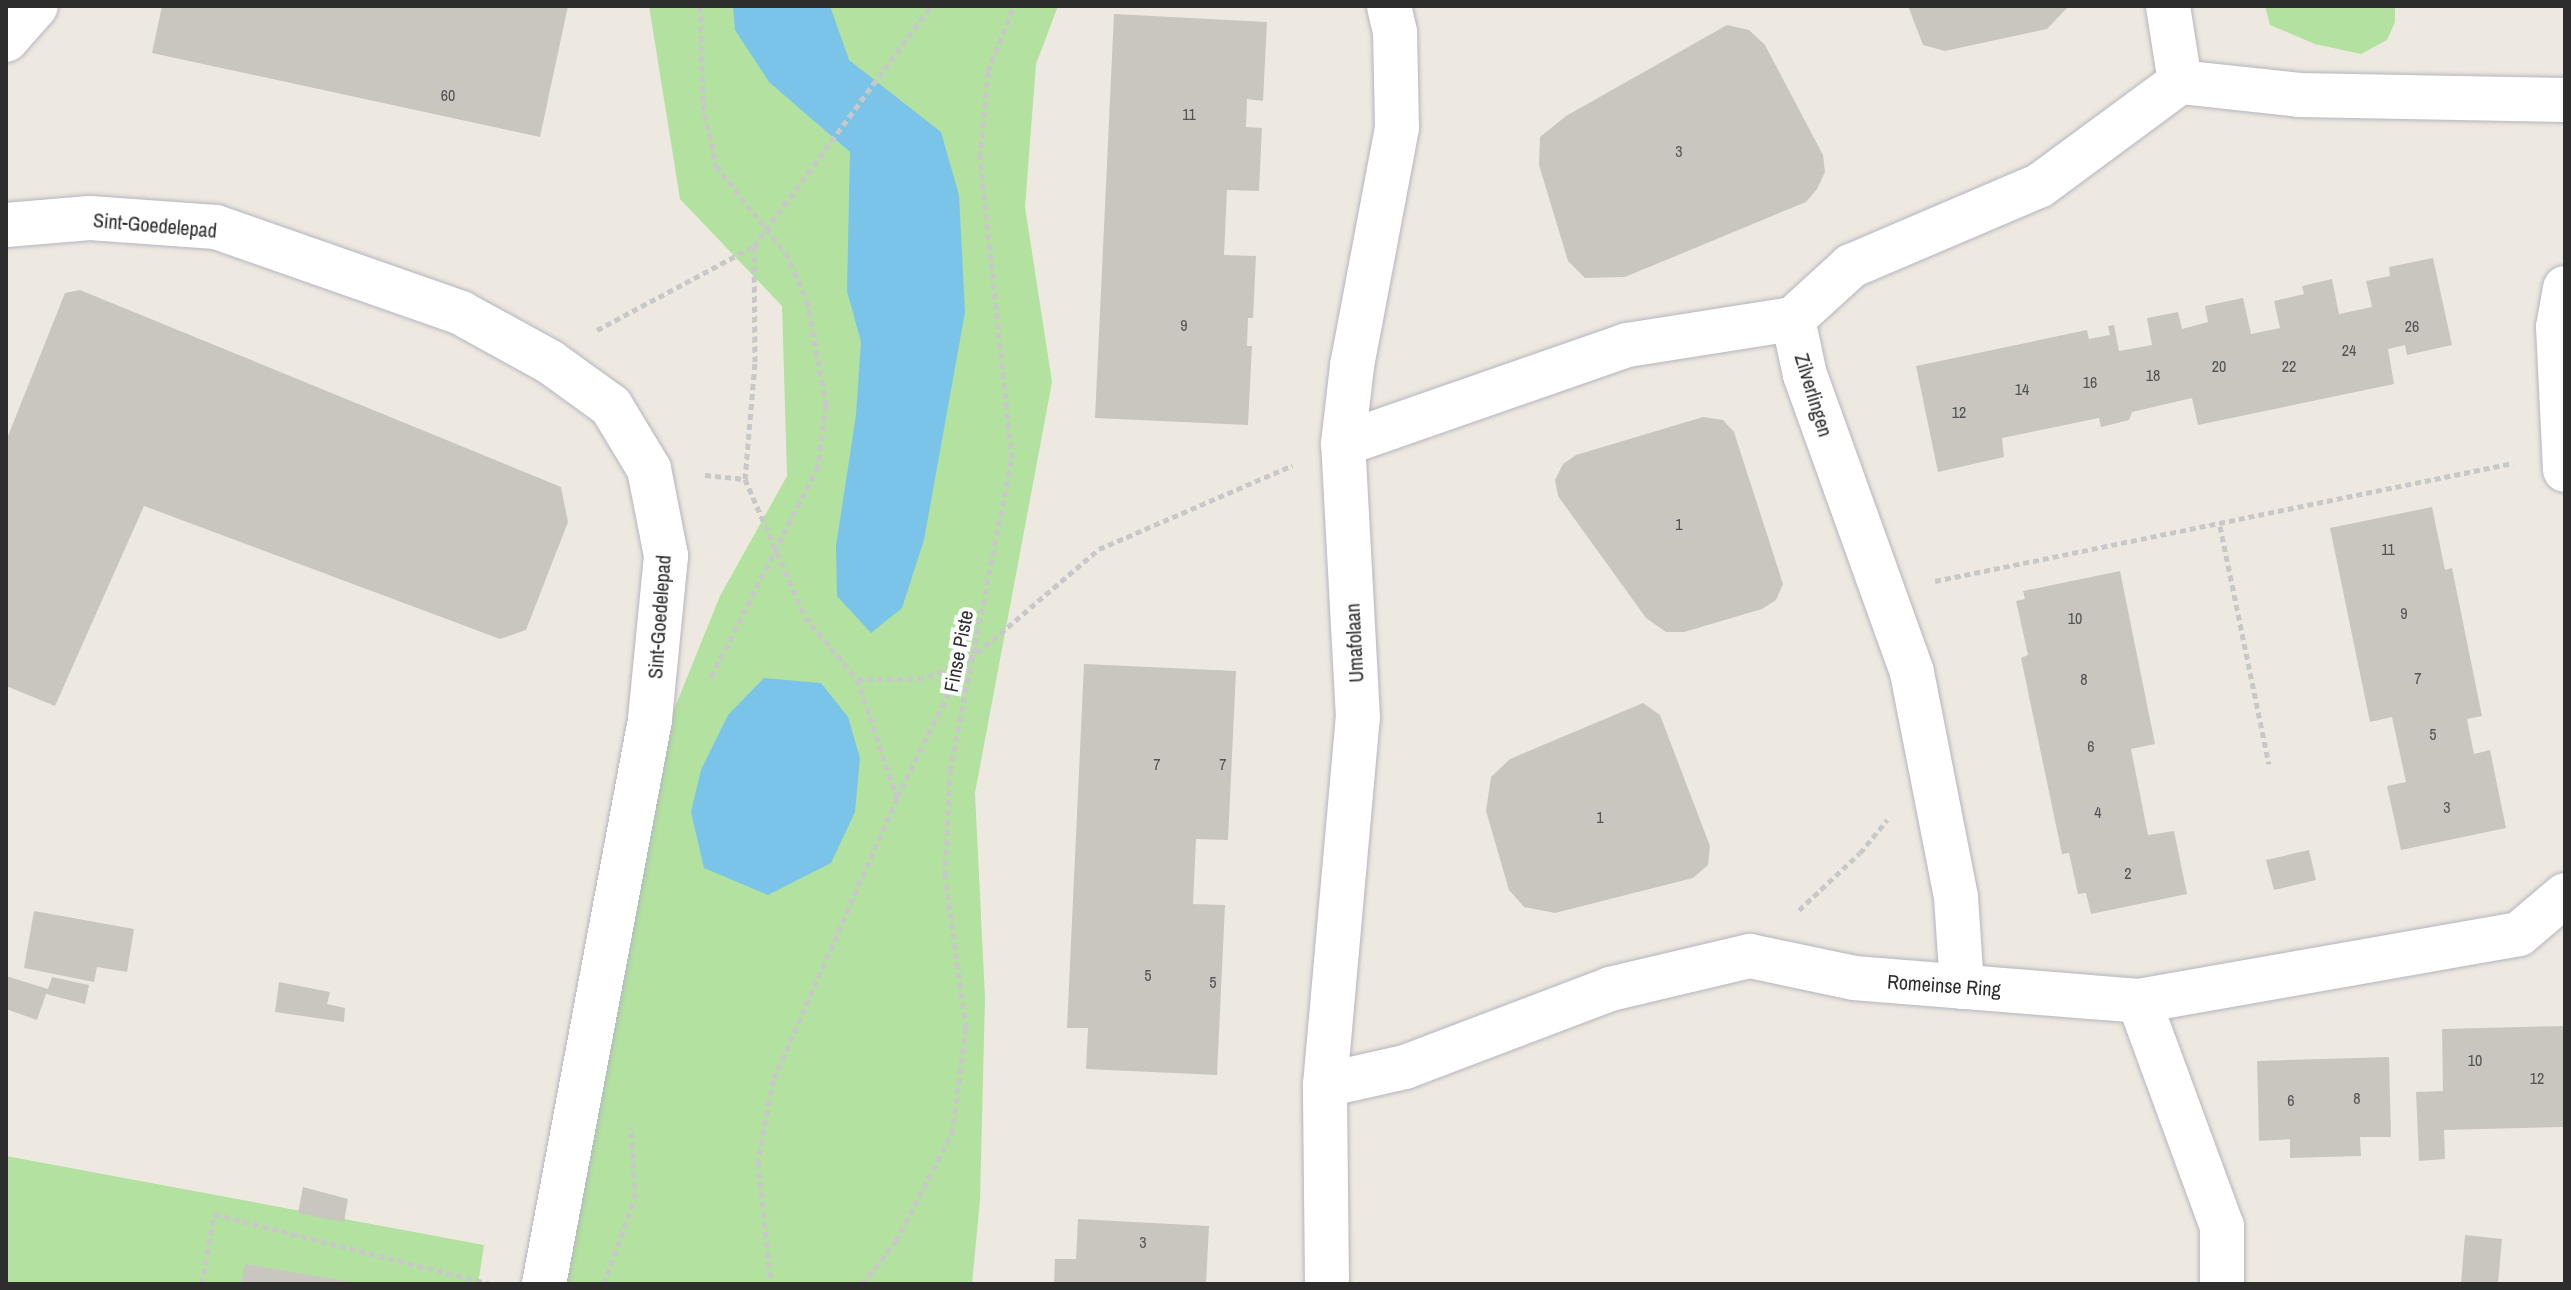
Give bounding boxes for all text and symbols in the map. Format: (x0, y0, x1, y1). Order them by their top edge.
house number: 60 (441, 85, 455, 105)
house number: 11 (1182, 104, 1196, 124)
house number: 3 (1675, 141, 1683, 161)
street label: Sint-Goedelepad (92, 208, 218, 242)
house number: 9 (1180, 315, 1188, 335)
house number: 26 (2405, 316, 2419, 336)
house number: 24 (2342, 340, 2356, 360)
street label: Zilverlingen (1790, 351, 1838, 439)
house number: 20 (2212, 356, 2226, 376)
house number: 22 (2282, 356, 2296, 376)
house number: 18 (2146, 365, 2160, 385)
house number: 16 (2083, 372, 2097, 392)
house number: 14 (2015, 379, 2029, 399)
house number: 12 (1952, 402, 1966, 422)
house number: 1 (1675, 514, 1683, 534)
house number: 11 (2381, 539, 2395, 559)
street label: Sint-Goedelepad (643, 554, 675, 680)
street label: Umafolaan (1340, 603, 1368, 683)
house number: 9 (2400, 603, 2408, 623)
street label: Finse Piste (938, 608, 978, 694)
house number: 10 (2068, 608, 2082, 628)
house number: 7 (2414, 668, 2422, 688)
house number: 8 (2080, 669, 2088, 689)
house number: 5 (2429, 724, 2437, 744)
house number: 6 (2087, 736, 2095, 756)
house number: 7 (1153, 754, 1161, 774)
house number: 7 (1219, 754, 1227, 774)
house number: 3 (2443, 797, 2451, 817)
house number: 4 (2094, 802, 2102, 822)
house number: 1 (1596, 807, 1604, 827)
house number: 2 (2124, 863, 2132, 883)
house number: 5 (1144, 965, 1152, 985)
street label: Romeinse Ring (1886, 969, 2002, 1001)
house number: 5 (1209, 972, 1217, 992)
house number: 10 (2468, 1050, 2482, 1070)
house number: 12 (2530, 1068, 2544, 1088)
house number: 8 (2353, 1088, 2361, 1108)
house number: 6 (2287, 1090, 2295, 1110)
house number: 3 (1139, 1232, 1147, 1252)

